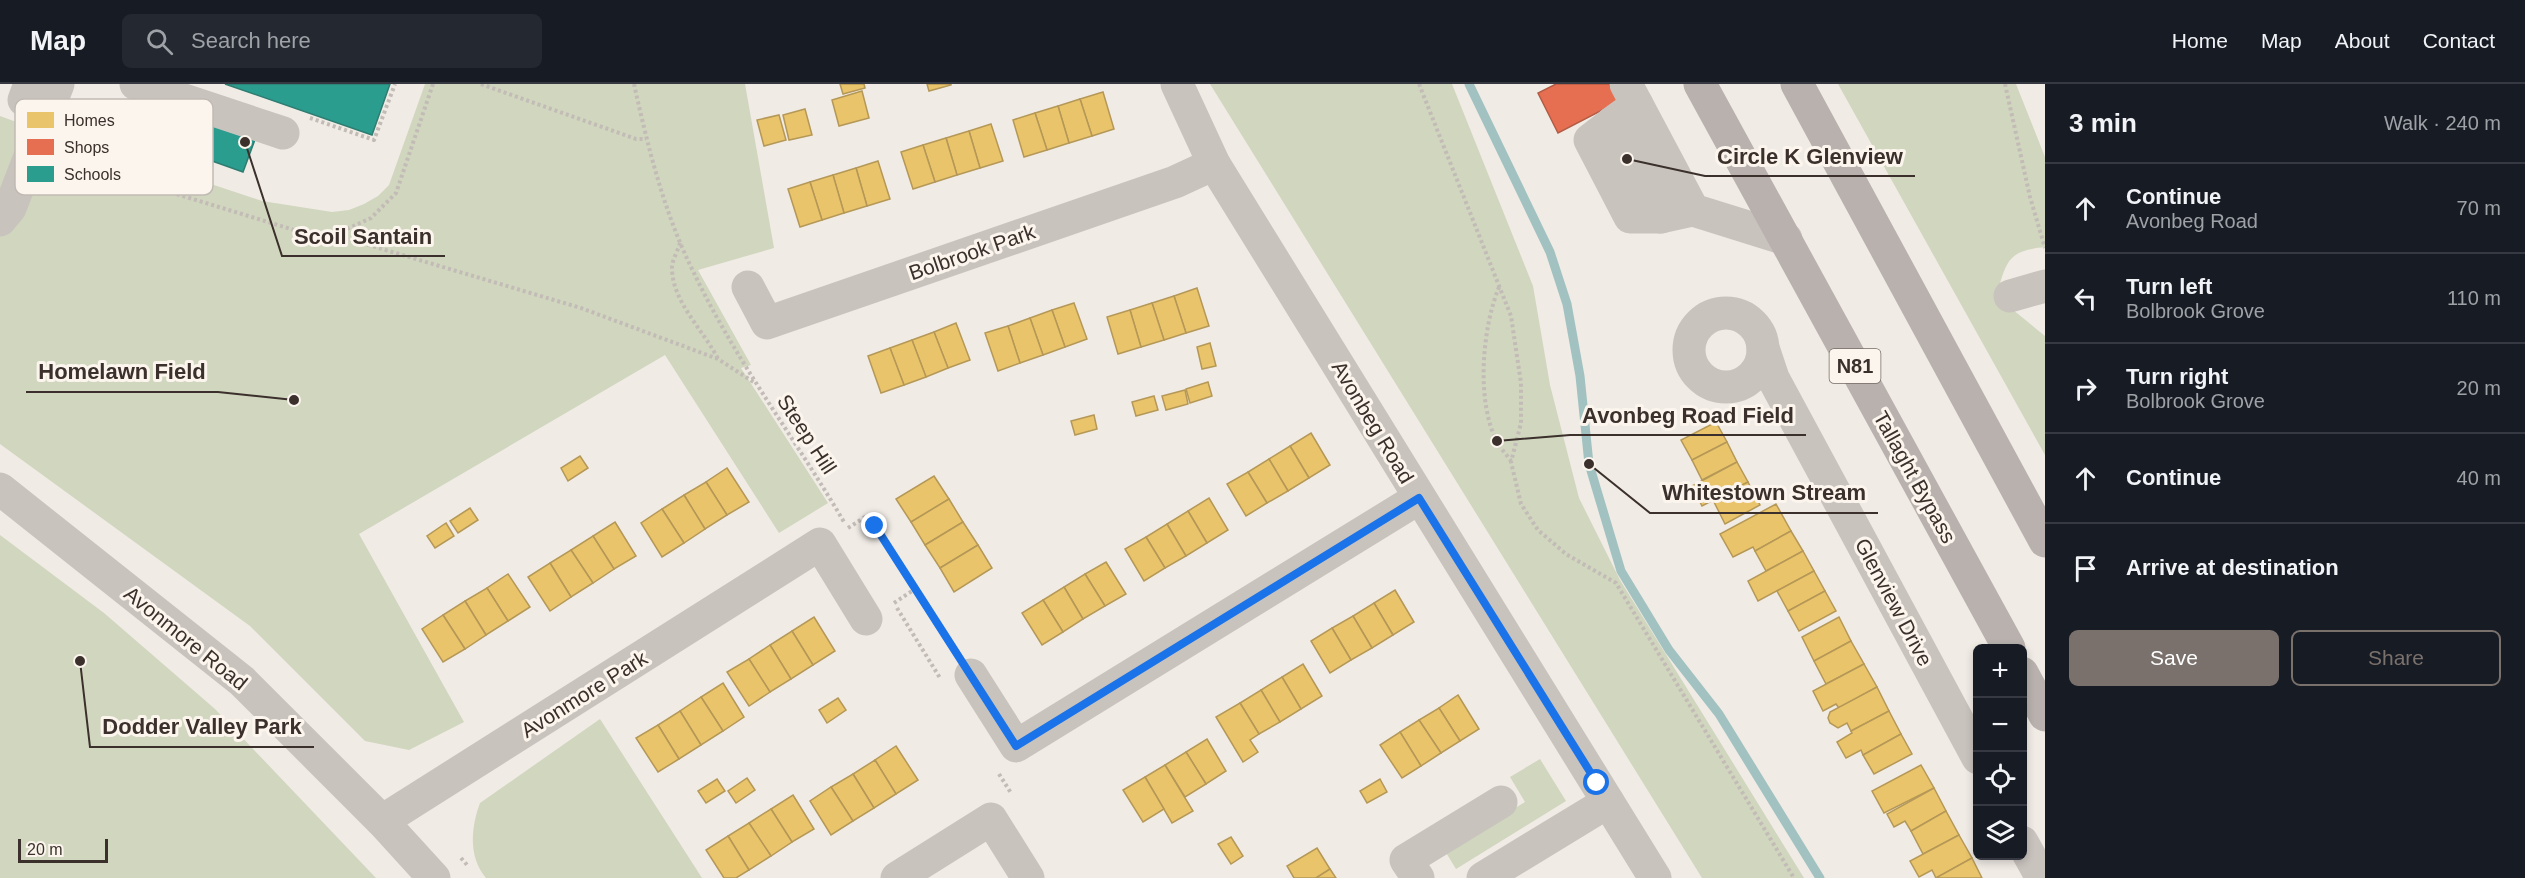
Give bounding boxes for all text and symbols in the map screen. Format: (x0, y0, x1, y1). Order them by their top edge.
search box (122, 14, 542, 68)
text: Map (30, 25, 86, 56)
icon: search (143, 25, 176, 58)
text: Search here (191, 28, 311, 53)
text: Home (2172, 29, 2228, 52)
text: Map (2261, 29, 2302, 52)
text: About (2335, 29, 2390, 52)
text: Contact (2423, 29, 2495, 52)
legend (15, 99, 213, 195)
text: 3 min (2069, 108, 2137, 138)
text: Homes (64, 112, 115, 129)
text: Walk · 240 m (2384, 112, 2501, 134)
callout: Circle K Glenview (1705, 136, 1915, 176)
text: Shops (64, 139, 109, 156)
text: Circle K Glenview (1717, 144, 1904, 169)
text: Schools (64, 166, 121, 183)
text: Continue (2126, 184, 2221, 209)
icon: ahead (2069, 192, 2102, 225)
text: 70 m (2457, 197, 2501, 219)
text: Avonbeg Road (2126, 210, 2258, 232)
callout: Scoil Santain (282, 216, 445, 256)
street label: Bolbrook Park (906, 219, 1039, 284)
text: Scoil Santain (294, 224, 432, 249)
text: Turn left (2126, 274, 2212, 299)
icon: left (2069, 282, 2102, 315)
text: 110 m (2447, 287, 2501, 309)
text: Bolbrook Grove (2126, 300, 2265, 322)
road number: N81 (1830, 349, 1880, 383)
callout: Homelawn Field (26, 352, 218, 392)
street label: Avonbeg Road (1327, 357, 1419, 487)
text: Homelawn Field (38, 359, 206, 384)
text: Turn right (2126, 364, 2228, 389)
icon: right (2069, 372, 2102, 405)
text: 20 m (2457, 377, 2501, 399)
street label: Steep Hill (773, 390, 841, 478)
text: Bolbrook Grove (2126, 390, 2265, 412)
callout: Avonbeg Road Field (1570, 395, 1806, 435)
text: Avonbeg Road Field (1582, 403, 1794, 428)
street label: Tallaght Bypass (1869, 407, 1961, 547)
icon: ahead (2069, 462, 2102, 495)
text: Continue (2126, 465, 2221, 490)
text: 40 m (2457, 467, 2501, 489)
callout: Whitestown Stream (1650, 473, 1878, 513)
text: Whitestown Stream (1662, 480, 1866, 505)
route end (861, 512, 887, 538)
street label: Glenview Drive (1851, 534, 1937, 670)
icon: arrive (2069, 552, 2102, 585)
text: Arrive at destination (2126, 555, 2339, 580)
street label: Avonmore Road (120, 581, 252, 695)
button: Save (2069, 630, 2279, 686)
button: Share (2291, 630, 2501, 686)
map controls (1973, 644, 2027, 860)
button: + (1973, 644, 2027, 698)
street label: Avonmore Park (517, 646, 652, 742)
button: − (1973, 698, 2027, 752)
callout: Dodder Valley Park (90, 707, 314, 747)
text: Dodder Valley Park (102, 714, 302, 739)
button: locate (1973, 752, 2027, 806)
route start (1583, 769, 1609, 795)
button: layers (1973, 806, 2027, 860)
scale bar (18, 836, 108, 864)
text: 20 m (27, 841, 63, 858)

